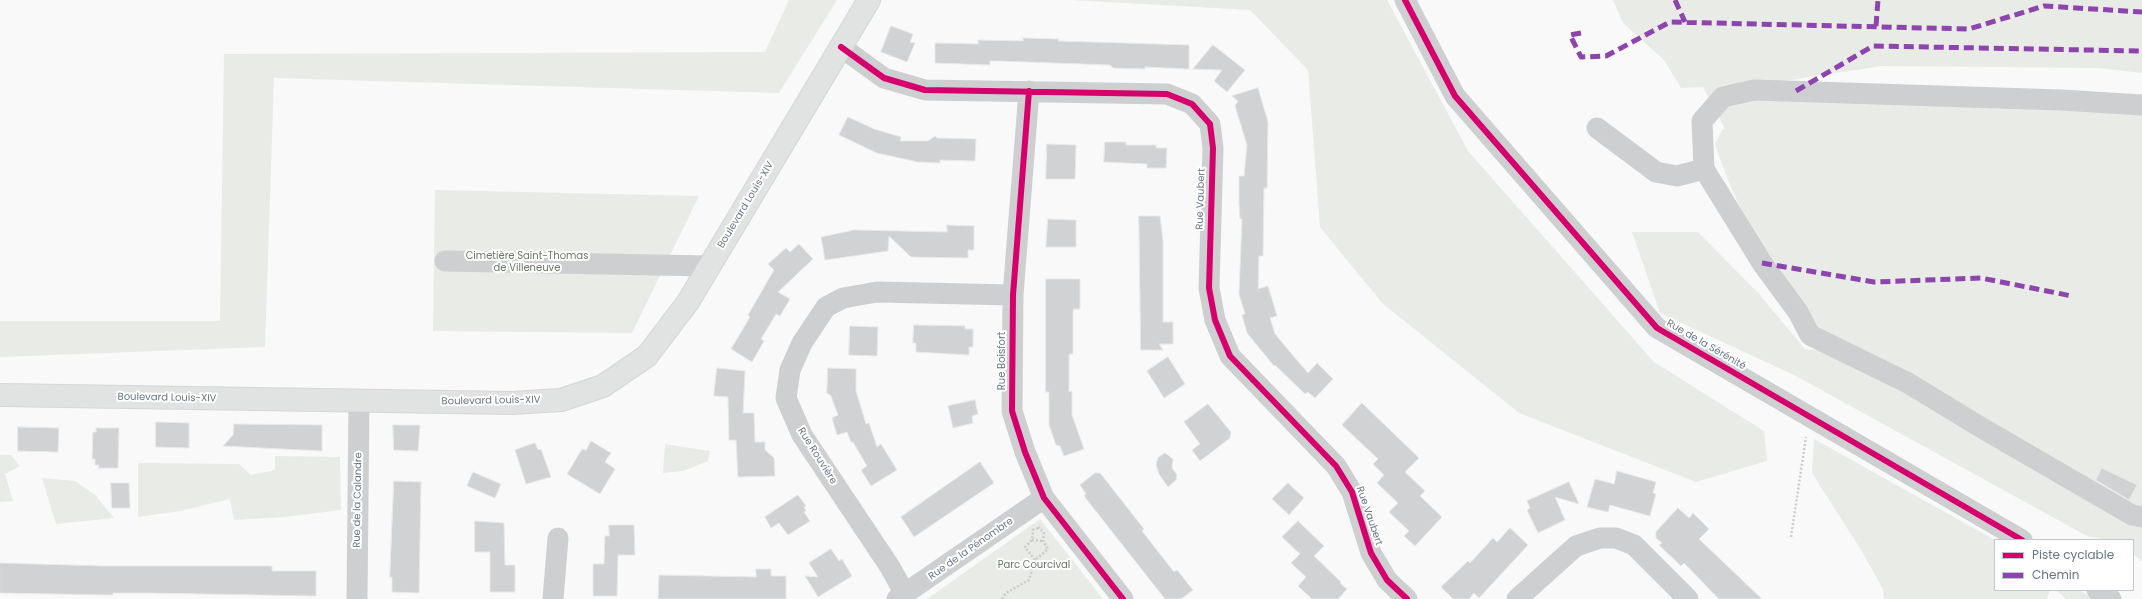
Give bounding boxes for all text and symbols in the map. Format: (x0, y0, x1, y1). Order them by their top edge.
street label: Boulevard Louis-XIV (715, 160, 777, 250)
street label: Rue Vaubert (1194, 168, 1208, 230)
park label: Cimetière Saint-Thomas de Villeneuve (466, 250, 588, 274)
street label: Rue de la Sérénité (1664, 317, 1748, 373)
street label: Rue Boisfort (996, 332, 1008, 390)
street label: Boulevard Louis-XIV (117, 391, 217, 405)
street label: Boulevard Louis-XIV (441, 394, 541, 408)
street label: Rue Rouvière (795, 426, 839, 486)
street label: Rue de la Calandre (351, 452, 365, 548)
street label: Rue Vaubert (1353, 485, 1385, 547)
street label: Rue de la Pénombre (926, 515, 1016, 583)
legend (1994, 539, 2134, 591)
text: Piste cyclable (2032, 546, 2114, 563)
park label: Parc Courcival (998, 559, 1070, 571)
text: Chemin (2032, 566, 2079, 583)

